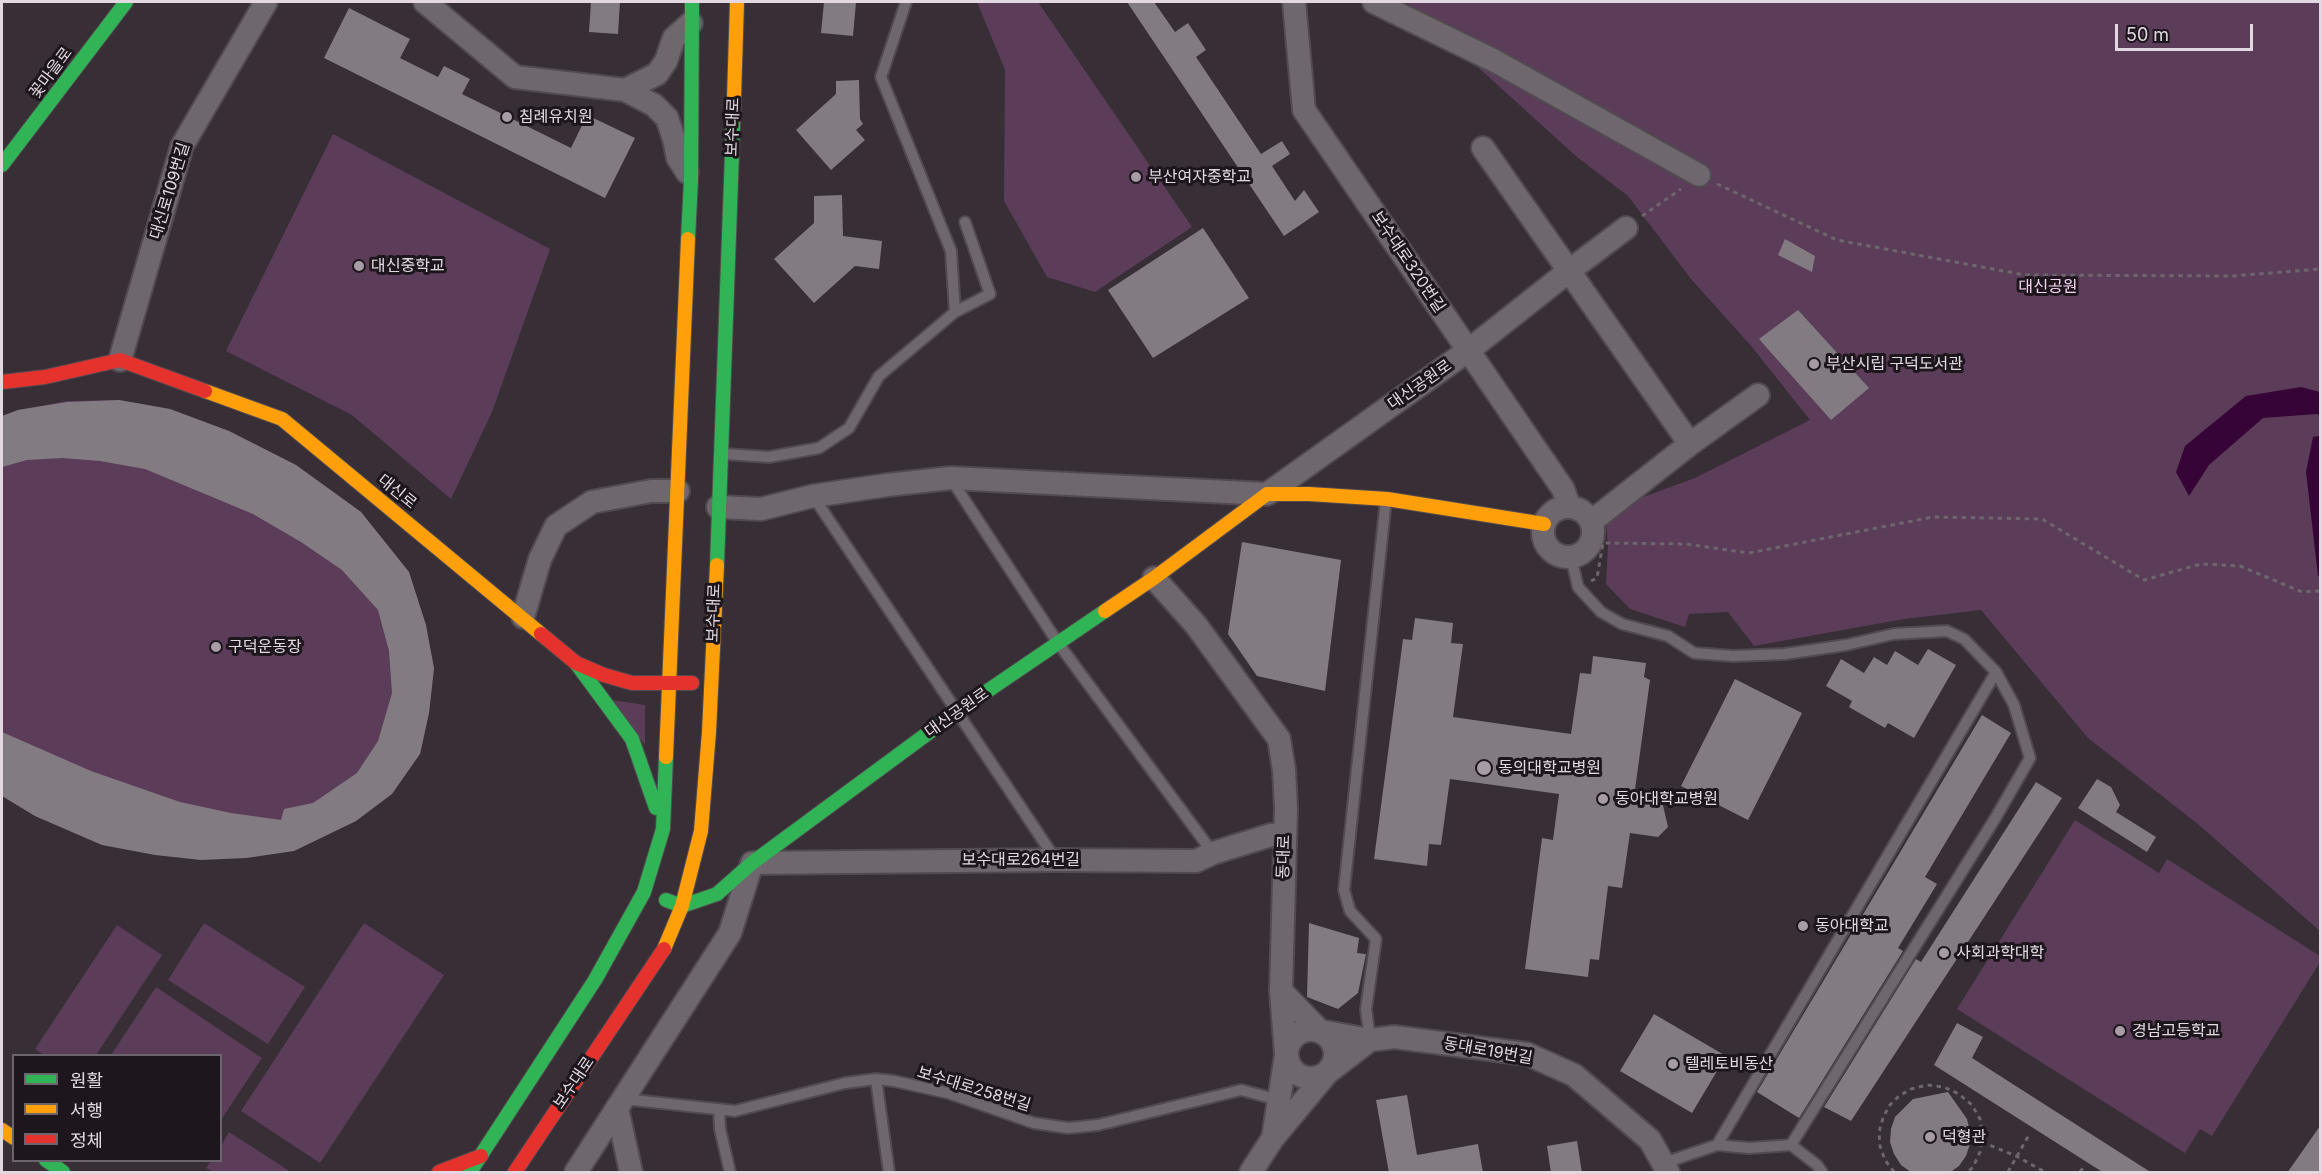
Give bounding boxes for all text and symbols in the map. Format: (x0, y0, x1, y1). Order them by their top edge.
scale bar (2118, 12, 2256, 50)
text: 50 m (2126, 24, 2169, 45)
street label: 꽃마을로 (26, 44, 76, 102)
street label: 보수대로 (722, 97, 744, 157)
place label: 침례유치원 (519, 107, 593, 127)
marker: 침례유치원 (500, 110, 514, 124)
street label: 대신로109번길 (146, 140, 194, 242)
place label: 부산여자중학교 (1148, 167, 1251, 187)
marker: 부산여자중학교 (1129, 170, 1143, 184)
street label: 보수대로320번길 (1367, 208, 1449, 316)
place label: 대신중학교 (371, 256, 445, 276)
marker: 대신중학교 (352, 259, 366, 273)
park label: 대신공원 (2019, 277, 2077, 297)
place label: 부산시립 구덕도서관 (1826, 354, 1963, 374)
street label: 대신공원로 (1384, 356, 1456, 414)
marker: 부산시립 구덕도서관 (1807, 357, 1821, 371)
street label: 대신로 (374, 471, 420, 513)
street label: 보수대로 (703, 583, 725, 643)
place label: 구덕운동장 (228, 637, 302, 657)
marker: 구덕운동장 (209, 640, 223, 654)
street label: 대신공원로 (921, 684, 993, 742)
place label: 동의대학교병원 (1498, 758, 1601, 778)
marker: 동의대학교병원 (1475, 759, 1493, 777)
place label: 동아대학교병원 (1615, 789, 1718, 809)
marker: 동아대학교병원 (1596, 792, 1610, 806)
street label: 동대로 (1274, 835, 1294, 879)
street label: 보수대로264번길 (962, 850, 1080, 870)
place label: 동아대학교 (1815, 916, 1889, 936)
marker: 동아대학교 (1796, 919, 1810, 933)
place label: 사회과학대학 (1956, 943, 2044, 963)
marker: 사회과학대학 (1937, 946, 1951, 960)
place label: 경남고등학교 (2132, 1021, 2220, 1041)
marker: 경남고등학교 (2113, 1024, 2127, 1038)
street label: 동대로19번길 (1442, 1034, 1534, 1068)
street label: 보수대로 (550, 1053, 598, 1113)
legend (12, 1054, 222, 1162)
place label: 텔레토비동산 (1685, 1054, 1773, 1074)
marker: 텔레토비동산 (1666, 1057, 1680, 1071)
street label: 보수대로258번길 (915, 1063, 1033, 1115)
text: 원활 (70, 1070, 103, 1091)
text: 서행 (70, 1100, 103, 1121)
place label: 덕형관 (1942, 1127, 1986, 1147)
text: 정체 (70, 1130, 103, 1151)
marker: 덕형관 (1923, 1130, 1937, 1144)

